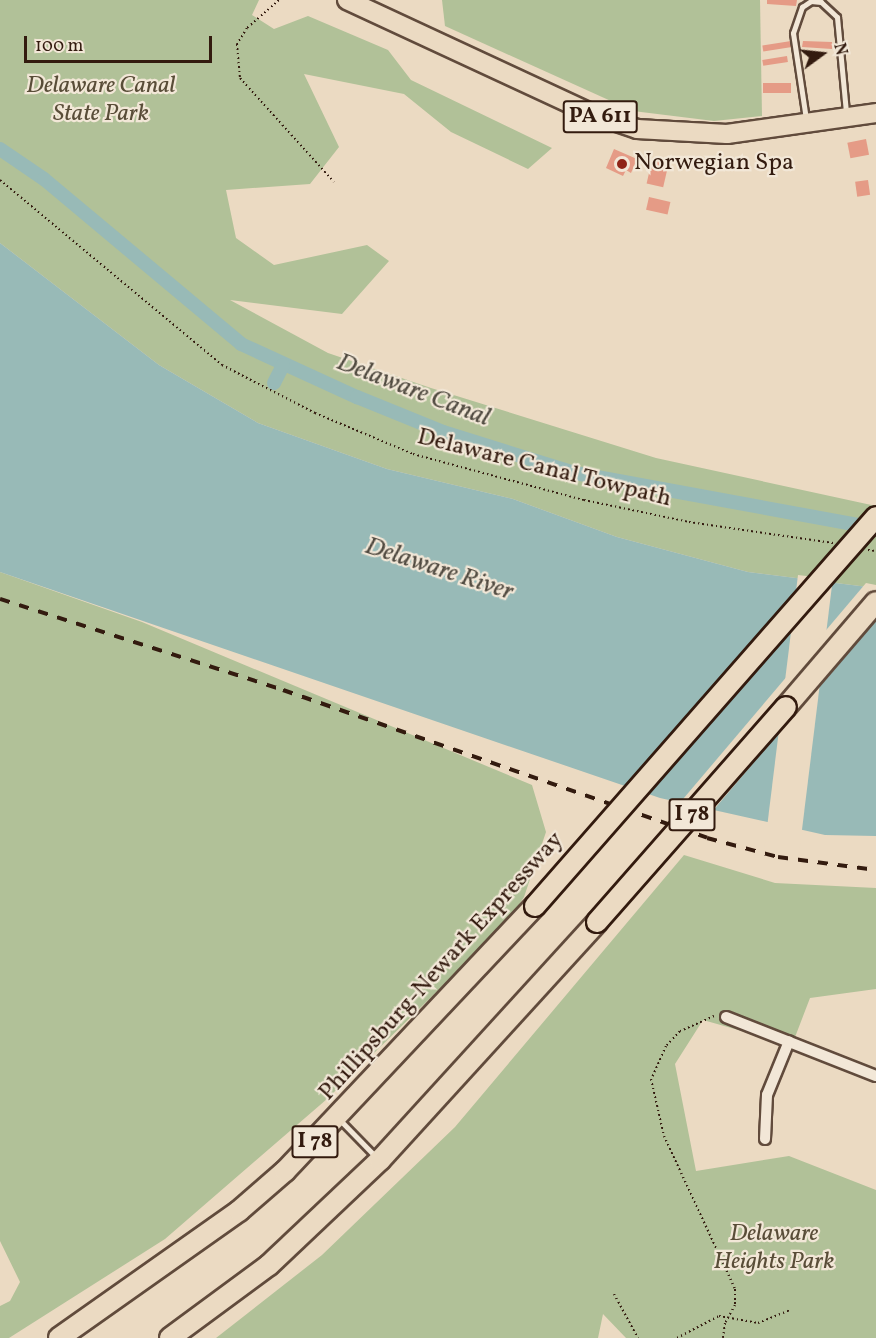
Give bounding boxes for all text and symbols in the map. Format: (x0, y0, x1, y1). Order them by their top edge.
scale bar (27, 24, 214, 62)
north arrow (792, 24, 852, 84)
text: 100 m (35, 34, 84, 59)
text: N (827, 41, 852, 58)
park label: Delaware Canal State Park (26, 73, 176, 129)
road number: PA 611 (562, 98, 638, 136)
place label: Norwegian Spa (634, 150, 794, 178)
marker: Norwegian Spa (615, 157, 629, 171)
water label: Delaware Canal (332, 347, 494, 435)
street label: Delaware Canal Towpath (414, 423, 674, 515)
water label: Delaware River (361, 531, 517, 609)
road number: I 78 (668, 796, 716, 834)
street label: Phillipsburg-Newark Expressway (314, 827, 570, 1107)
road number: I 78 (291, 1123, 339, 1161)
park label: Delaware Heights Park (714, 1221, 834, 1277)

